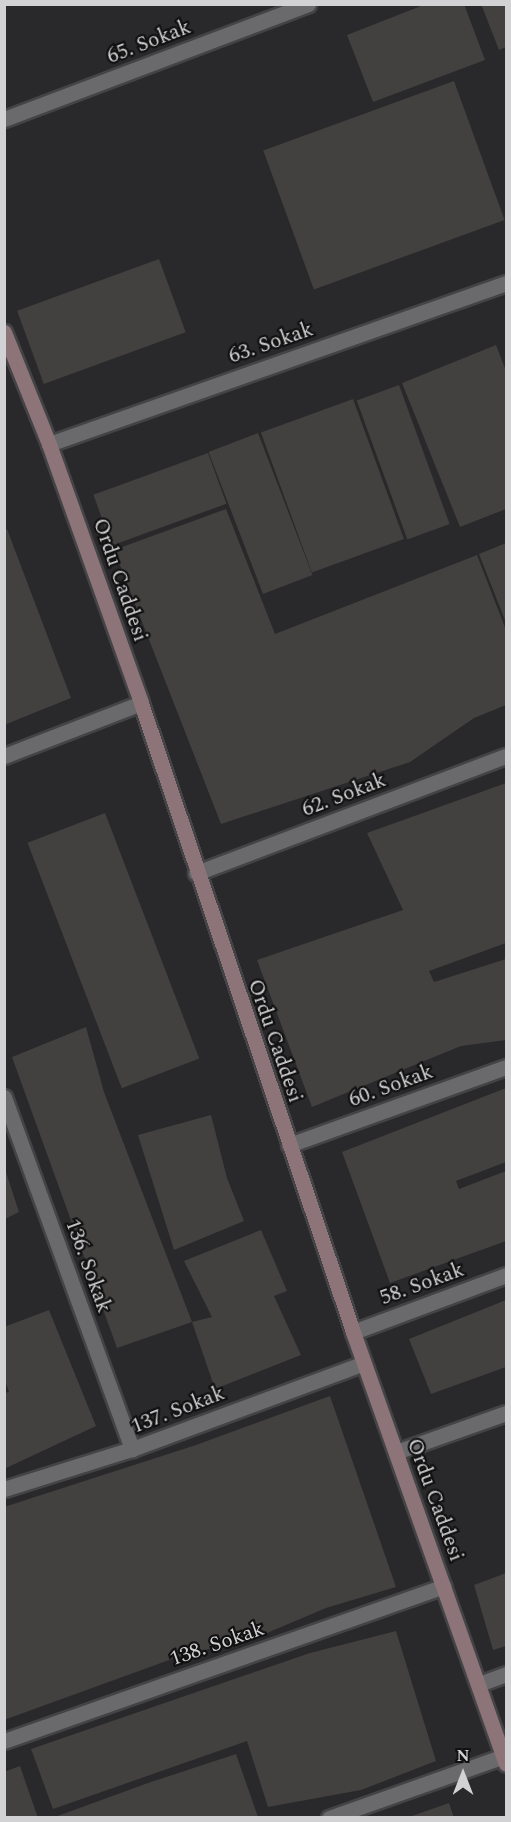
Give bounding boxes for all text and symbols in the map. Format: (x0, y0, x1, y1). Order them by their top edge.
street label: 65. Sokak (104, 15, 194, 69)
street label: 63. Sokak (225, 317, 317, 369)
street label: Ordu Caddesi (87, 515, 153, 645)
street label: 62. Sokak (299, 768, 389, 822)
street label: Ordu Caddesi (242, 976, 308, 1106)
street label: 60. Sokak (345, 1059, 437, 1113)
street label: 136. Sokak (59, 1216, 117, 1316)
street label: 58. Sokak (376, 1257, 468, 1311)
street label: 137. Sokak (128, 1381, 228, 1439)
street label: Ordu Caddesi (401, 1435, 469, 1565)
street label: 138. Sokak (166, 1616, 268, 1672)
north arrow (433, 1744, 493, 1804)
text: N (456, 1744, 470, 1768)

